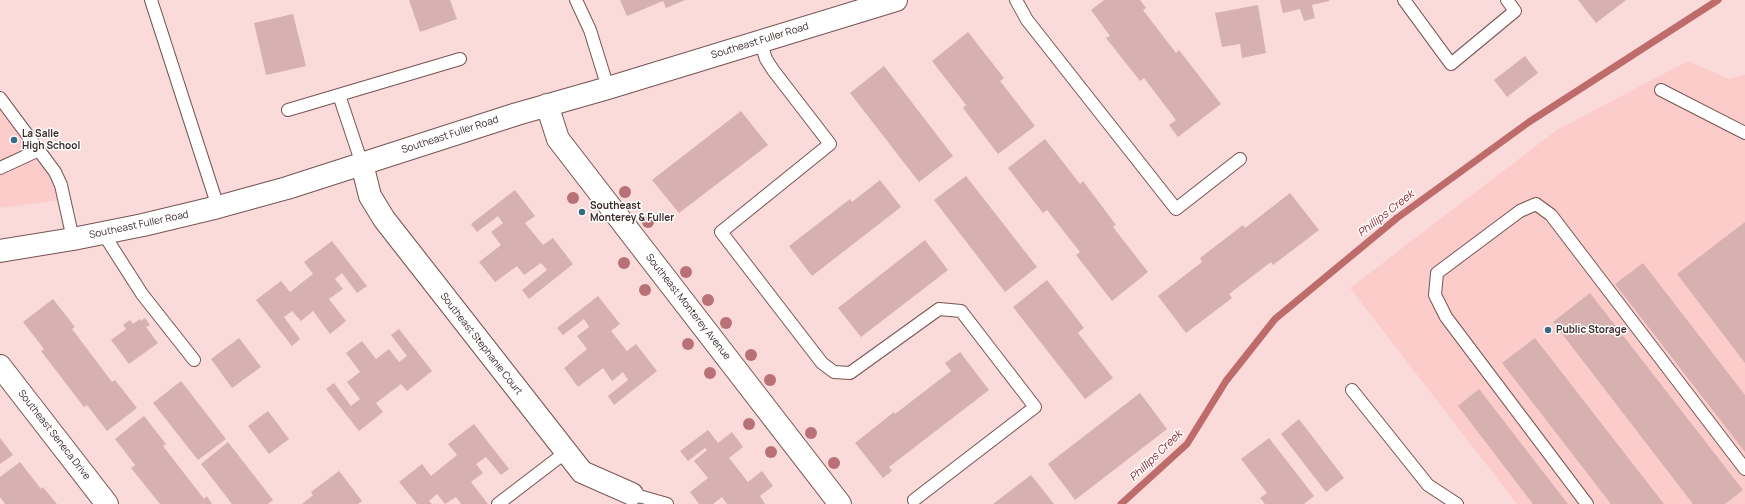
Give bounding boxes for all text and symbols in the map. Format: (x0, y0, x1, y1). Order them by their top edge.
street label: Southeast Fuller Road (710, 20, 810, 62)
street label: Southeast Fuller Road (400, 114, 500, 156)
place label: La Salle High School (22, 128, 80, 152)
marker: La Salle High School (9, 135, 19, 145)
water label: Phillips Creek (1355, 188, 1417, 240)
place label: Southeast Monterey & Fuller (590, 200, 674, 224)
marker: Southeast Monterey & Fuller (577, 207, 587, 217)
street label: Southeast Fuller Road (88, 209, 190, 241)
street label: Southeast Monterey Avenue (643, 252, 733, 362)
street label: Southeast Stephanie Court (437, 291, 525, 397)
place label: Public Storage (1556, 324, 1627, 336)
marker: Public Storage (1543, 325, 1553, 335)
street label: Southeast Seneca Drive (15, 388, 93, 482)
water label: Phillips Creek (1127, 428, 1185, 484)

